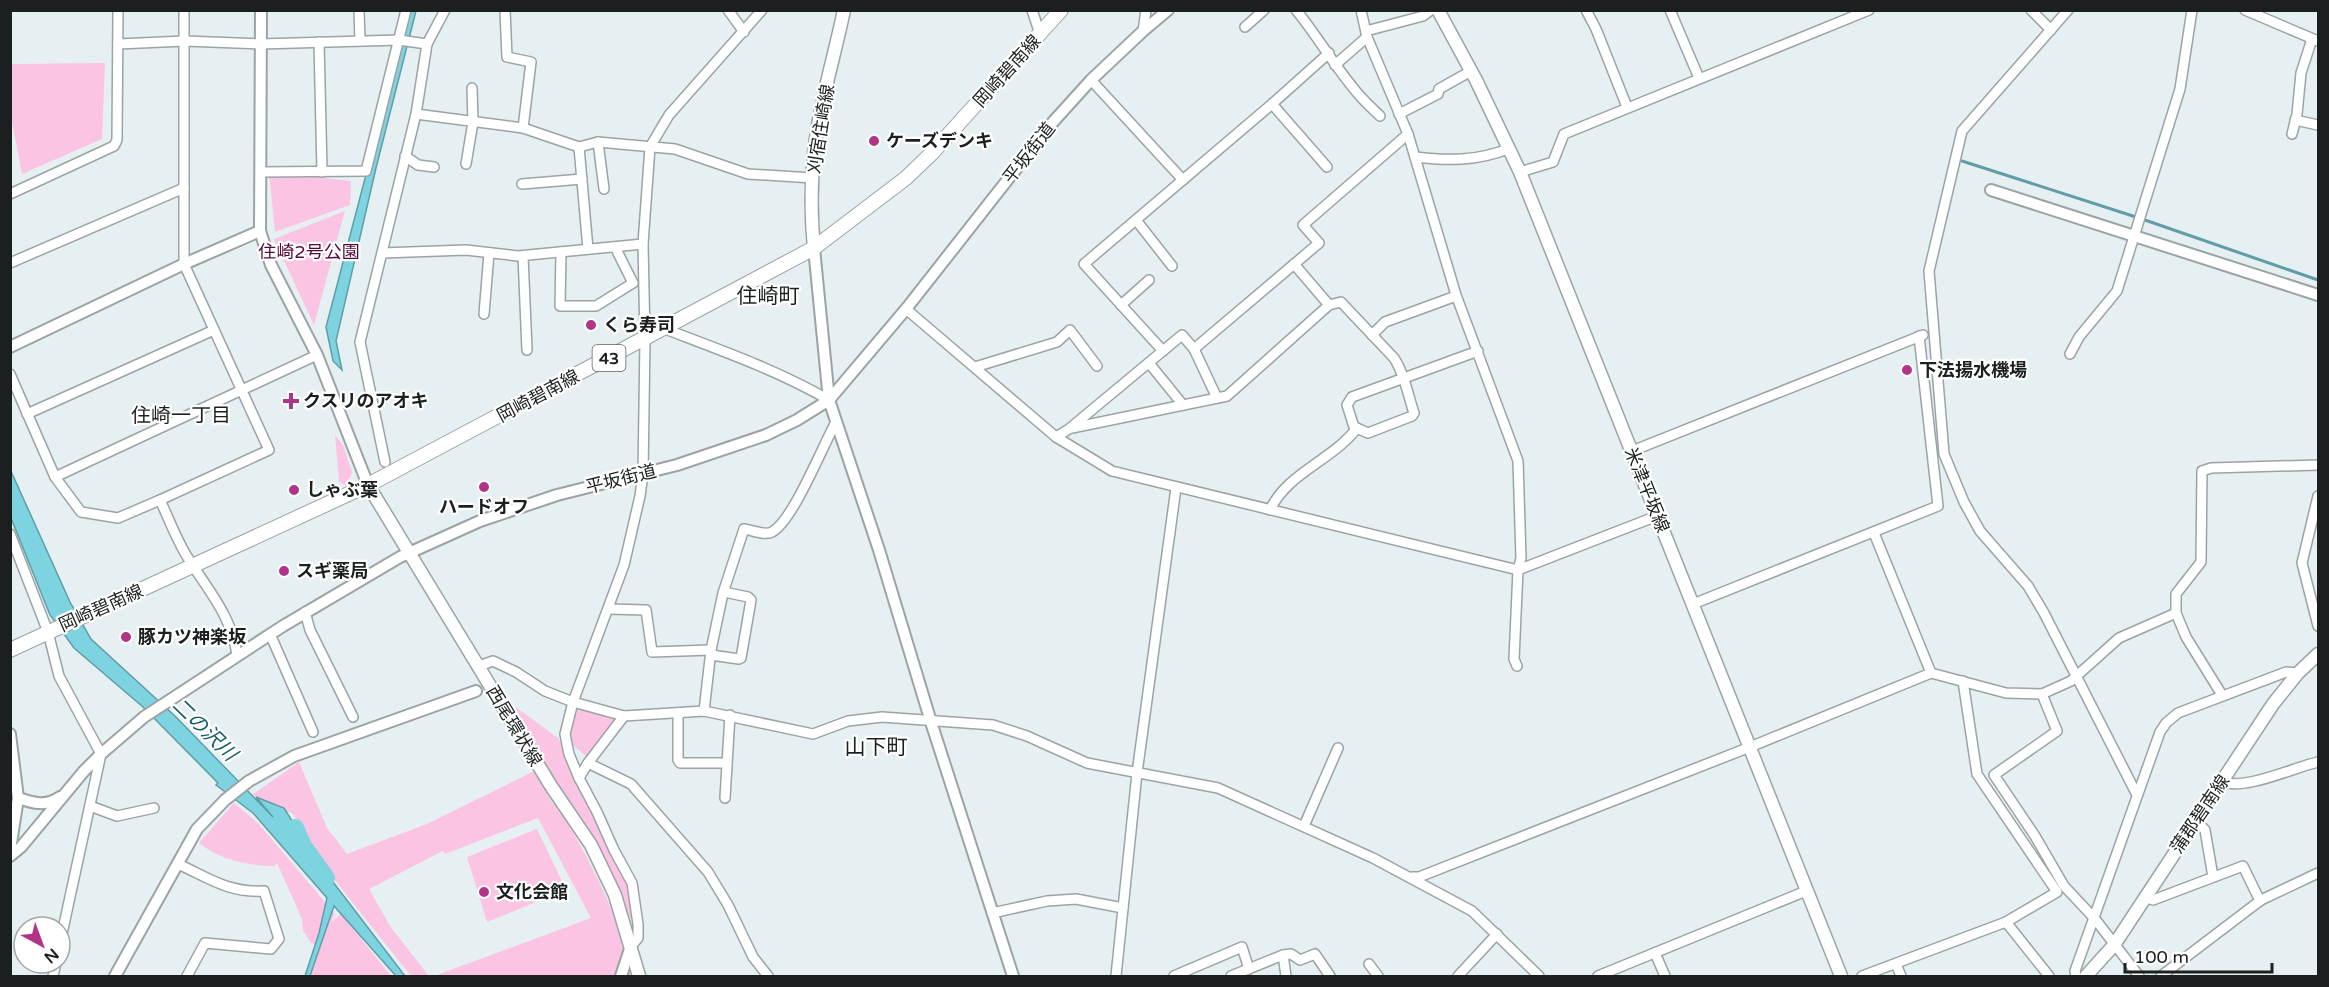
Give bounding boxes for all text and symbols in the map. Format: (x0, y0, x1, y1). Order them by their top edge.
street label: 岡崎碧南線 (969, 30, 1045, 112)
street label: 刈宿住崎線 (803, 83, 839, 175)
street label: 平坂街道 (998, 118, 1060, 188)
place label: ケーズデンキ (886, 130, 993, 152)
marker: ケーズデンキ (867, 134, 881, 148)
park label: 住崎2号公園 (258, 241, 360, 263)
district label: 住崎町 (737, 284, 800, 309)
place label: くら寿司 (603, 314, 675, 336)
marker: くら寿司 (584, 318, 598, 332)
road number: 43 (592, 345, 626, 371)
place label: 下法揚水機場 (1919, 359, 2027, 381)
marker: 下法揚水機場 (1900, 363, 1914, 377)
street label: 岡崎碧南線 (493, 365, 583, 427)
place label: クスリのアオキ (303, 390, 428, 412)
marker: クスリのアオキ (284, 394, 298, 408)
district label: 住崎一丁目 (131, 404, 231, 428)
street label: 米津平坂線 (1620, 444, 1674, 536)
street label: 平坂街道 (583, 460, 659, 498)
place label: しゃぶ葉 (306, 479, 378, 501)
marker: ハードオフ (477, 480, 491, 494)
marker: しゃぶ葉 (287, 483, 301, 497)
place label: ハードオフ (439, 496, 529, 518)
place label: スギ薬局 (296, 560, 368, 582)
marker: スギ薬局 (277, 564, 291, 578)
street label: 岡崎碧南線 (55, 580, 147, 636)
place label: 豚カツ神楽坂 (138, 626, 247, 648)
marker: 豚カツ神楽坂 (119, 630, 133, 644)
street label: 西尾環状線 (481, 682, 547, 770)
water label: 二の沢川 (167, 693, 243, 768)
district label: 山下町 (845, 735, 908, 760)
street label: 蒲郡碧南線 (2166, 771, 2234, 857)
place label: 文化会館 (496, 881, 568, 903)
marker: 文化会館 (477, 885, 491, 899)
north arrow (12, 915, 72, 975)
scale bar (2125, 936, 2272, 974)
text: N (40, 944, 63, 967)
text: 100 m (2134, 946, 2189, 968)

